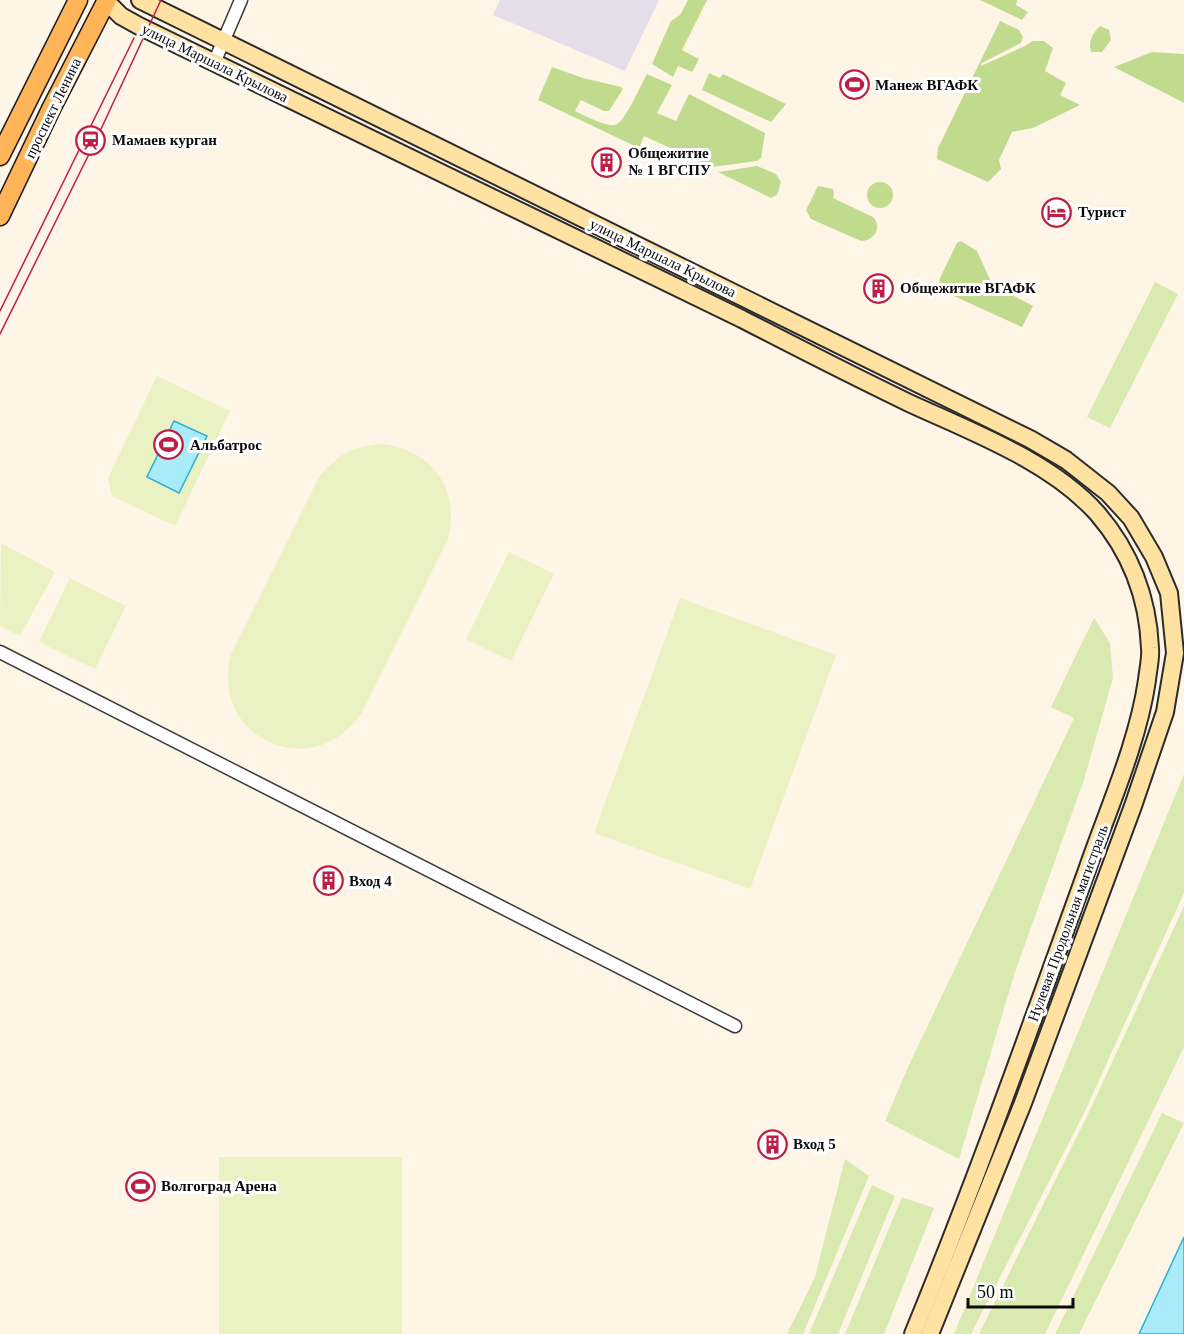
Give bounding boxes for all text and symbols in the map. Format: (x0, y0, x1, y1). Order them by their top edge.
street label: улица Маршала Крылова (139, 21, 291, 106)
street label: проспект Ленина (22, 55, 84, 161)
sports icon: Манеж ВГАФК (838, 69, 870, 101)
place label: Манеж ВГАФК (875, 77, 978, 93)
station icon: Мамаев курган (75, 124, 107, 156)
place label: Мамаев курган (112, 132, 217, 148)
place label: Общежитие № 1 ВГСПУ (628, 145, 711, 178)
building icon: Общежитие № 1 ВГСПУ (591, 146, 623, 178)
hotel icon: Турист (1041, 196, 1073, 228)
place label: Турист (1078, 204, 1126, 220)
street label: улица Маршала Крылова (587, 216, 739, 301)
building icon: Общежитие ВГАФК (863, 272, 895, 304)
place label: Общежитие ВГАФК (900, 280, 1036, 296)
sports icon: Альбатрос (153, 429, 185, 461)
place label: Альбатрос (190, 437, 262, 453)
street label: Нулевая Продольная магистраль (1025, 822, 1111, 1024)
building icon: Вход 4 (312, 865, 344, 897)
place label: Вход 4 (349, 873, 392, 889)
building icon: Вход 5 (756, 1128, 788, 1160)
place label: Вход 5 (793, 1136, 836, 1152)
sports icon: Волгоград Арена (124, 1170, 156, 1202)
place label: Волгоград Арена (161, 1178, 277, 1194)
scale bar (968, 1271, 1073, 1309)
text: 50 m (977, 1282, 1014, 1302)

